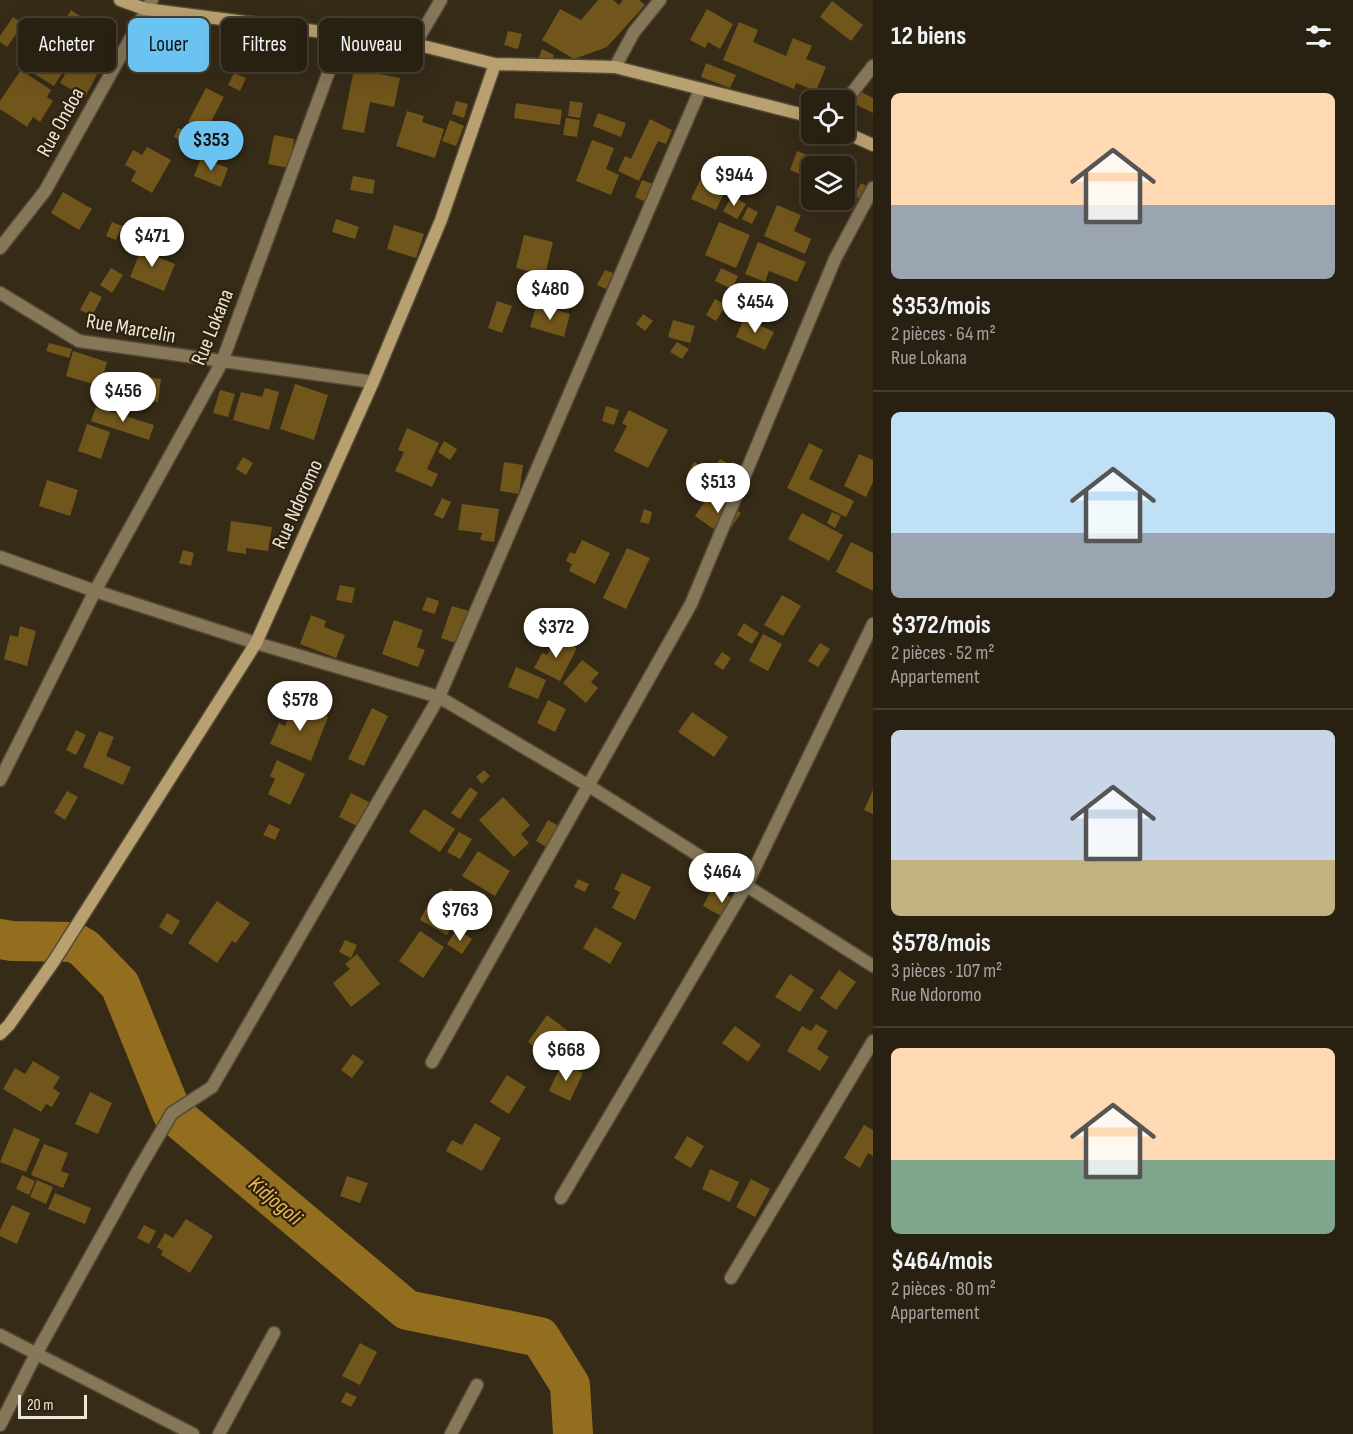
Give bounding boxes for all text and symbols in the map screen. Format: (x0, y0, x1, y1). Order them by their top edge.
chip: Acheter (18, 18, 116, 72)
chip: Louer (128, 18, 209, 72)
chip: Filtres (221, 18, 307, 72)
chip: Nouveau (319, 18, 423, 72)
icon: filters (1302, 20, 1335, 53)
text: 12 biens (891, 21, 966, 52)
street label: Rue Ondoa (31, 83, 90, 161)
map controls (801, 90, 855, 210)
button: locate (801, 90, 855, 144)
pin: $353 (175, 121, 247, 172)
text: $353 (193, 128, 229, 152)
icon: home (1059, 132, 1167, 240)
pin: $944 (698, 156, 770, 207)
button: layers (801, 156, 855, 210)
text: $944 (715, 163, 753, 187)
pin: $471 (116, 217, 188, 268)
text: $471 (134, 224, 170, 248)
pin: $480 (514, 270, 586, 321)
text: $480 (531, 277, 569, 301)
pin: $454 (719, 283, 791, 334)
street label: Rue Lokana (186, 286, 239, 369)
text: $454 (736, 290, 774, 314)
text: $353/mois (891, 291, 991, 322)
street label: Rue Marcelin (84, 308, 178, 349)
text: 2 pièces · 64 m² (891, 322, 996, 346)
text: Rue Lokana (891, 346, 967, 370)
pin: $456 (87, 372, 159, 423)
text: $456 (104, 379, 142, 403)
icon: home (1059, 451, 1167, 559)
street label: Rue Ndoromo (267, 456, 328, 553)
pin: $513 (682, 463, 754, 514)
text: $513 (700, 470, 736, 494)
pin: $372 (520, 608, 592, 659)
text: $372/mois (891, 610, 991, 641)
text: $372 (538, 615, 574, 639)
text: 2 pièces · 52 m² (891, 641, 994, 665)
text: Appartement (891, 665, 980, 689)
pin: $578 (264, 681, 336, 732)
text: $578 (282, 688, 319, 712)
icon: home (1059, 769, 1167, 877)
pin: $464 (686, 853, 758, 904)
text: $464 (703, 860, 741, 884)
pin: $763 (424, 891, 496, 942)
text: $763 (441, 898, 479, 922)
text: $578/mois (891, 928, 991, 959)
text: 3 pièces · 107 m² (891, 959, 1002, 983)
text: Rue Ndoromo (891, 983, 982, 1007)
pin: $668 (530, 1031, 602, 1082)
text: $668 (547, 1038, 585, 1062)
icon: home (1059, 1087, 1167, 1195)
water label: Kidjogoli (243, 1171, 308, 1232)
text: $464/mois (891, 1246, 993, 1277)
text: 2 pièces · 80 m² (891, 1277, 996, 1301)
text: Appartement (891, 1301, 980, 1325)
scale bar (18, 1392, 87, 1420)
text: 20 m (27, 1396, 54, 1415)

